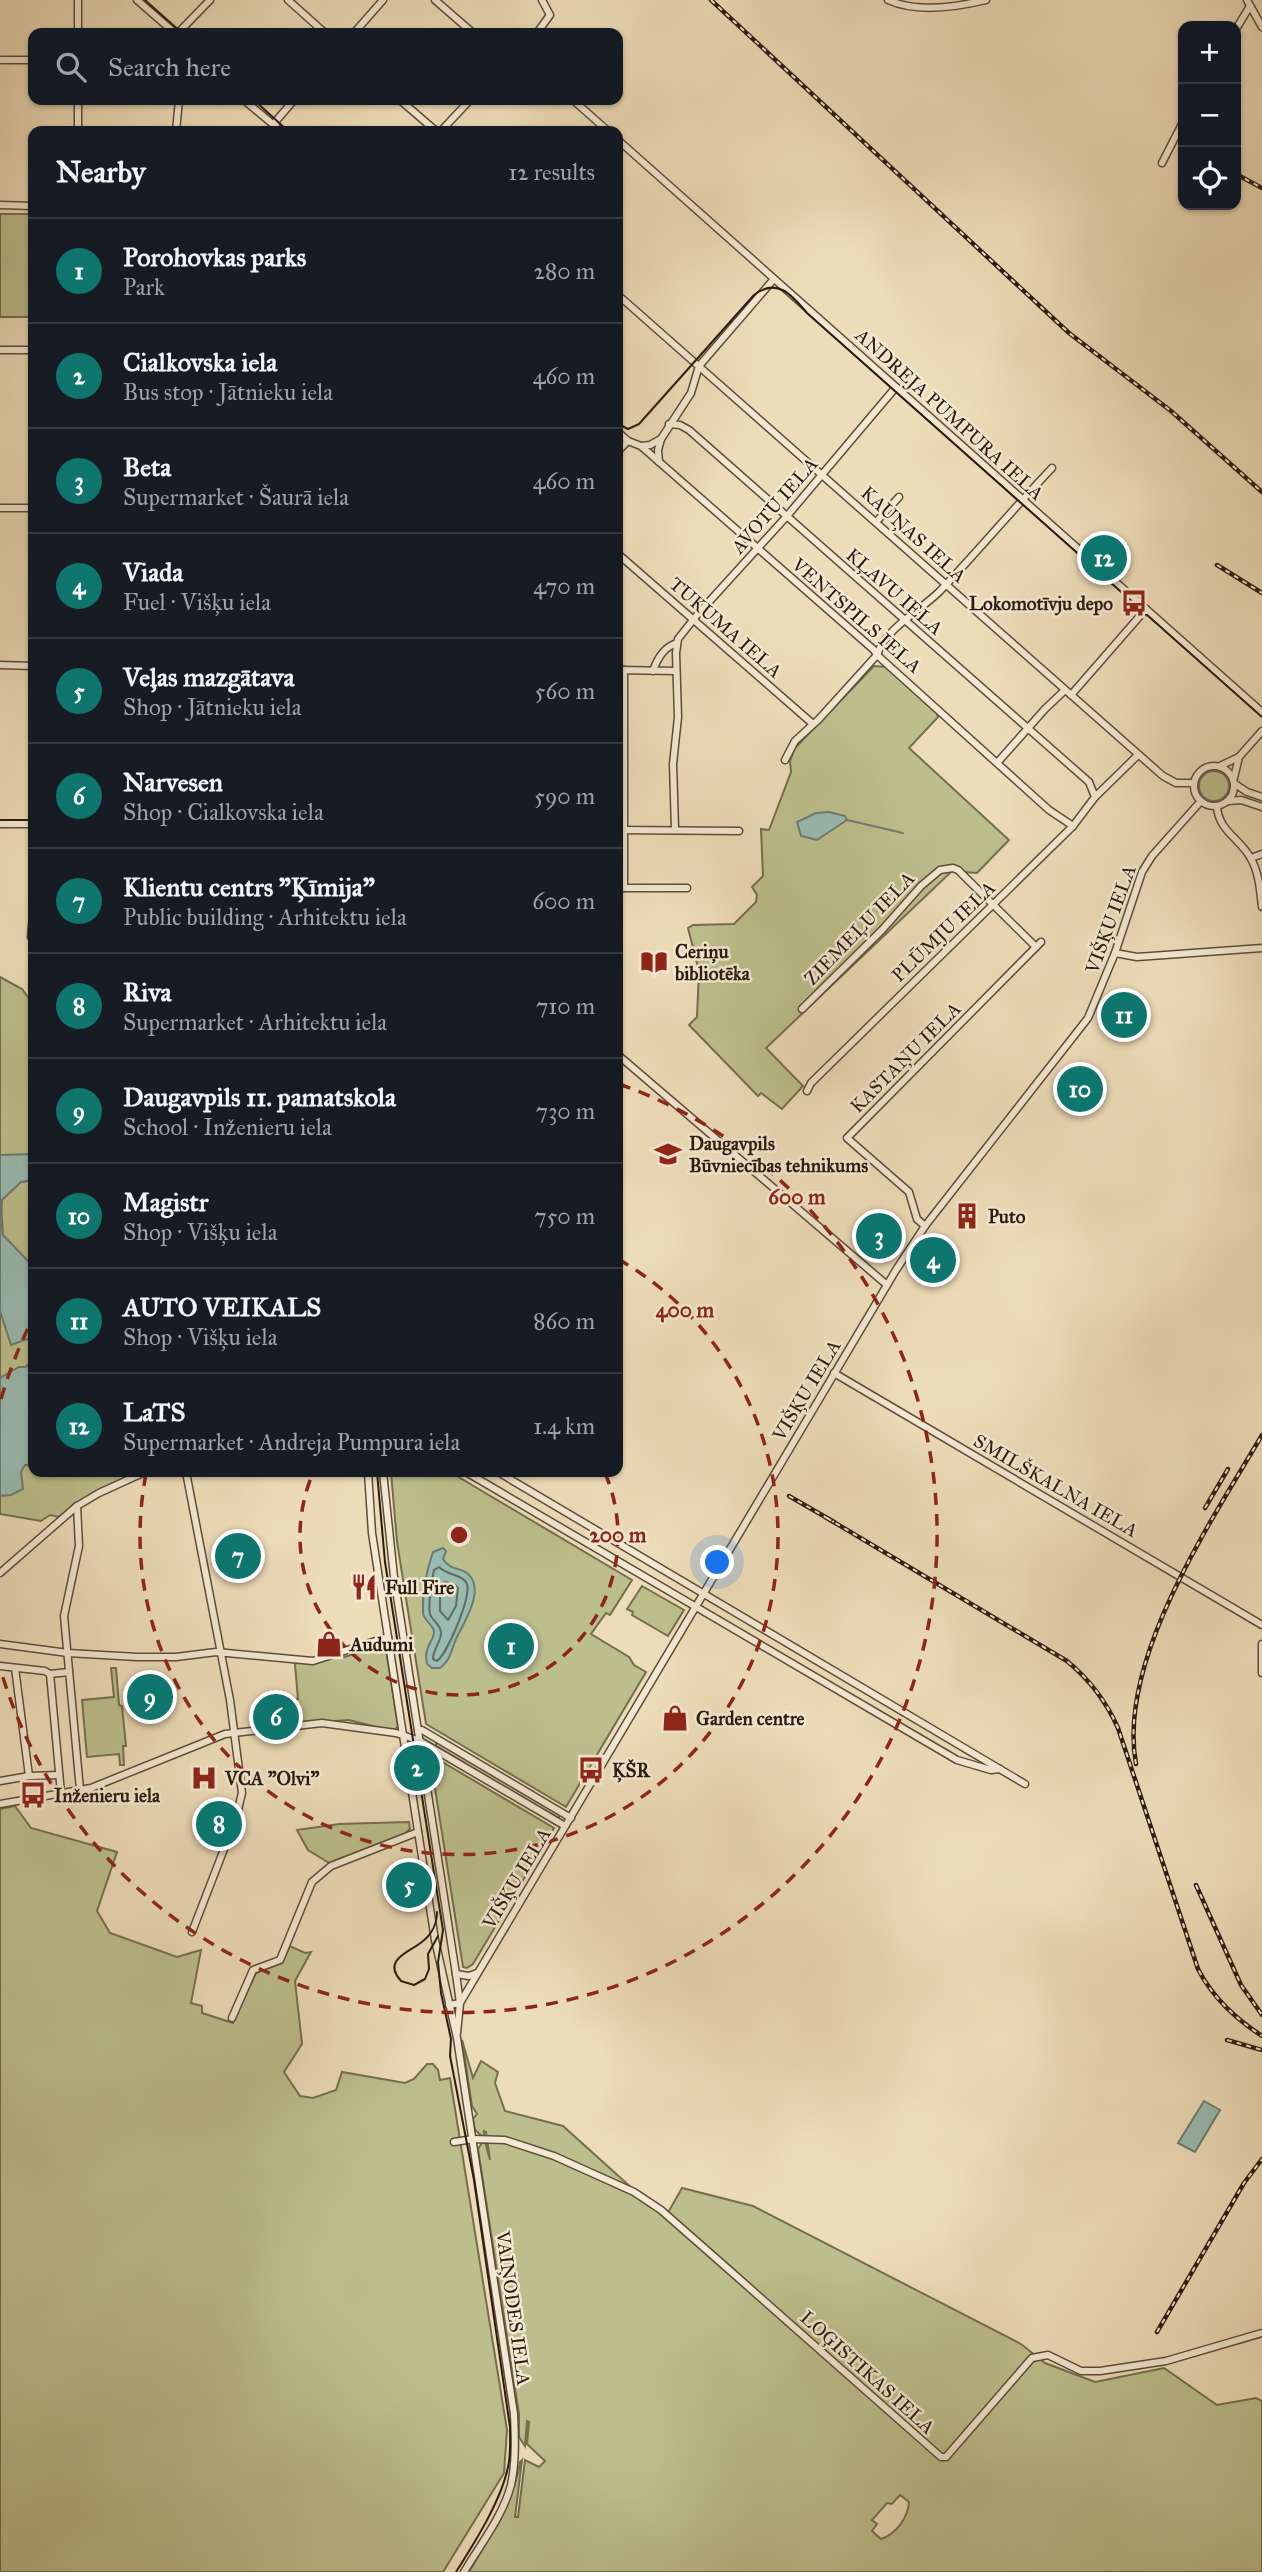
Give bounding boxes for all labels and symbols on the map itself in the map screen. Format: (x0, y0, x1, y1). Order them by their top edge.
street label: ANDREJA PUMPURA IELA (849, 323, 1049, 506)
street label: AVOTU IELA (726, 452, 823, 559)
street label: KAUŅAS IELA (856, 481, 971, 588)
pin: 12 (1081, 532, 1127, 584)
street label: KĻAVU IELA (842, 543, 948, 640)
street label: VENTSPILS IELA (786, 552, 926, 678)
street label: TUKUMA IELA (665, 572, 787, 683)
bus stop icon: Lokomotīvju depo (1119, 588, 1149, 618)
place label: Lokomotīvju depo (969, 592, 1113, 616)
street label: VIŠĶU IELA (1080, 862, 1141, 977)
street label: ZIEMEĻU IELA (799, 867, 919, 990)
street label: PLŪMJU IELA (887, 876, 1001, 987)
place label: Ceriņu bibliotēka (674, 940, 751, 985)
library icon: Ceriņu bibliotēka (639, 947, 669, 977)
pin: 11 (1101, 989, 1147, 1041)
street label: KASTAŅU IELA (845, 997, 966, 1117)
pin: 10 (1057, 1063, 1103, 1115)
place label: Daugavpils Būvniecības tehnikums (689, 1132, 868, 1177)
school or university icon: Daugavpils Būvniecības tehnikums (653, 1139, 683, 1169)
text: 600 m (768, 1184, 826, 1210)
building icon: Puto (952, 1201, 982, 1231)
place label: Puto (988, 1205, 1026, 1228)
pin: 3 (856, 1210, 902, 1262)
pin: 4 (910, 1234, 956, 1286)
text: 400 m (656, 1297, 715, 1323)
street label: VIŠĶU IELA (767, 1335, 846, 1446)
street label: SMILŠKALNA IELA (969, 1429, 1142, 1542)
text: 200 m (590, 1522, 647, 1548)
centre of rings (447, 1523, 471, 1547)
pin: 7 (215, 1530, 261, 1582)
your location (700, 1545, 734, 1579)
restaurant icon: Full Fire (349, 1572, 379, 1602)
place label: Full Fire (385, 1576, 454, 1599)
pin: 1 (488, 1620, 534, 1672)
shop icon: Audumi (314, 1629, 344, 1659)
place label: Audumi (348, 1633, 414, 1656)
pin: 9 (127, 1671, 173, 1723)
pin: 6 (253, 1691, 299, 1743)
shop icon: Garden centre (660, 1703, 690, 1733)
place label: Garden centre (696, 1707, 805, 1730)
pin: 2 (394, 1742, 440, 1794)
bus stop icon: ĶŠR (576, 1755, 606, 1785)
place label: ĶŠR (612, 1758, 651, 1783)
hospital icon: VCA "Olvi" (189, 1763, 219, 1793)
place label: VCA "Olvi" (224, 1767, 319, 1790)
bus stop icon: Inženieru iela (18, 1780, 48, 1810)
place label: Inženieru iela (54, 1784, 161, 1807)
pin: 8 (196, 1798, 242, 1850)
street label: VIŠĶU IELA (477, 1823, 556, 1934)
pin: 5 (386, 1859, 432, 1911)
street label: VAIŅODES IELA (491, 2228, 536, 2387)
street label: LOĢISTIKAS IELA (796, 2306, 940, 2439)

